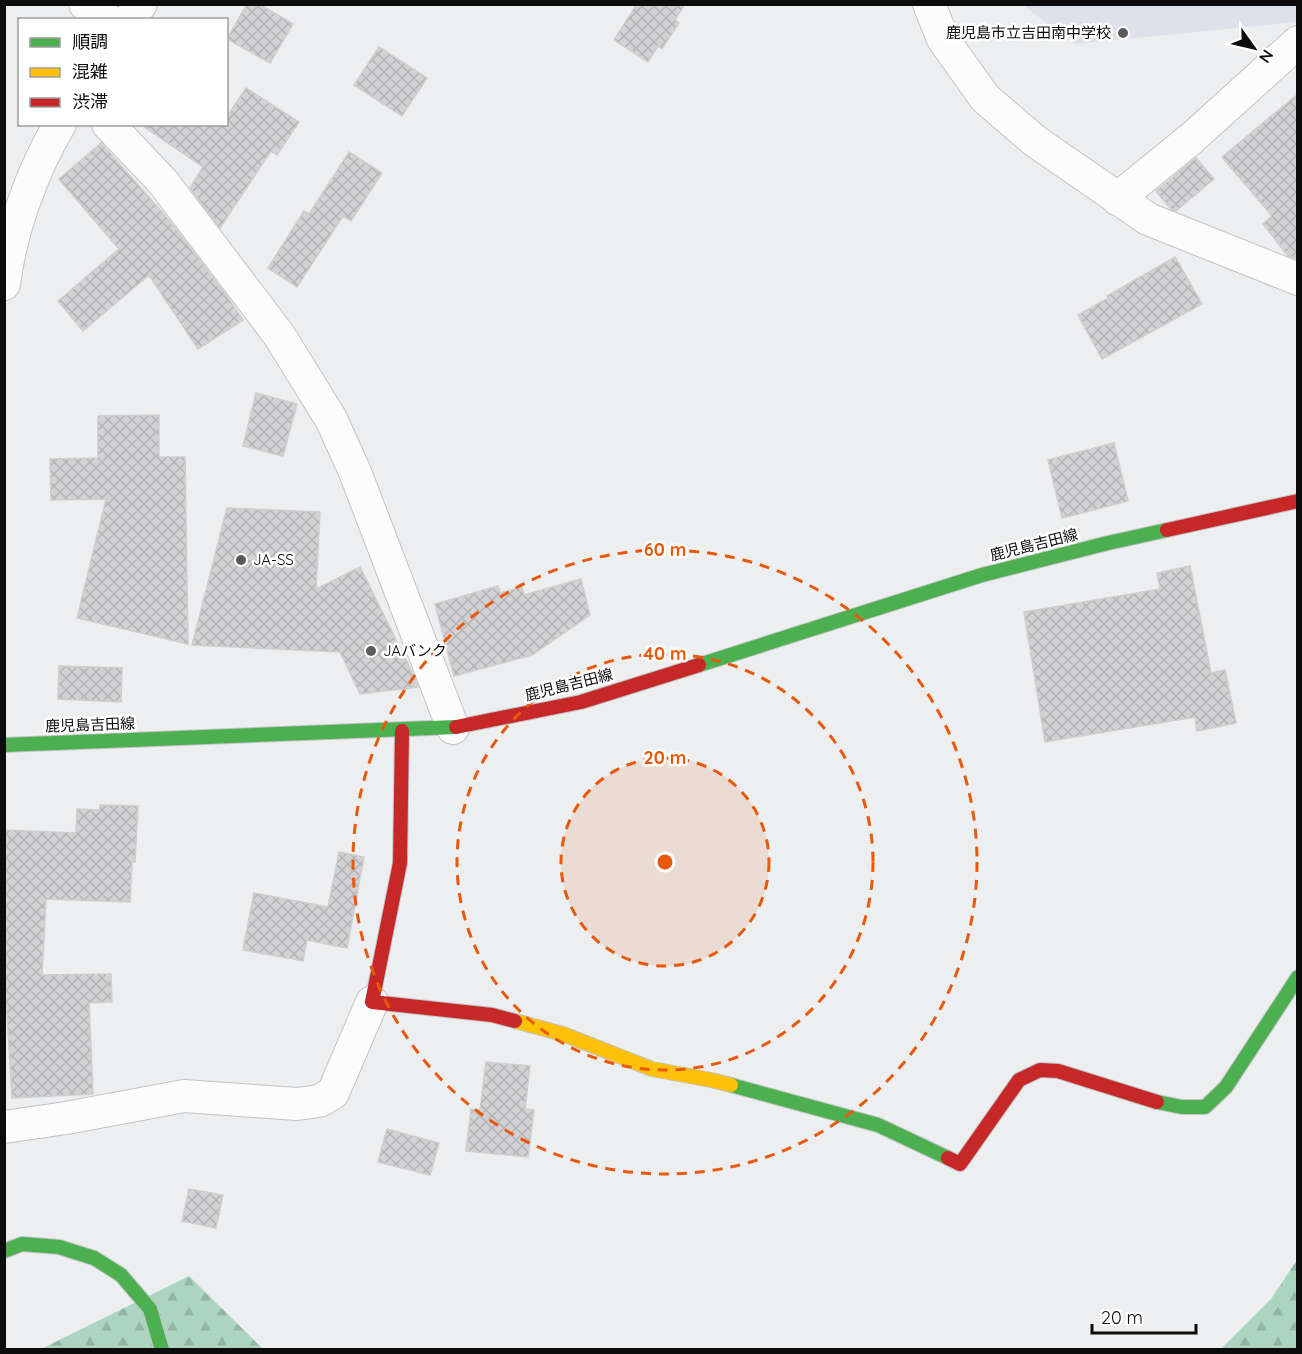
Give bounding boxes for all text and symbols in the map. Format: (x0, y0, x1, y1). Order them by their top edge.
legend (18, 18, 228, 126)
north arrow (1224, 18, 1284, 78)
place label: 鹿児島市立吉田南中学校 (946, 23, 1111, 42)
marker: 鹿児島市立吉田南中学校 (1116, 26, 1130, 40)
text: 順調 (72, 30, 108, 53)
text: N (1255, 46, 1278, 67)
text: 混雑 (72, 60, 108, 83)
text: 渋滞 (72, 90, 108, 113)
street label: 鹿児島吉田線 (988, 524, 1080, 565)
text: 60 m (644, 538, 686, 561)
place label: JA-SS (253, 550, 294, 569)
marker: JA-SS (234, 553, 248, 567)
place label: JAバンク (383, 641, 447, 660)
text: 40 m (643, 642, 687, 665)
marker: JAバンク (364, 644, 378, 658)
street label: 鹿児島吉田線 (523, 664, 615, 705)
street label: 鹿児島吉田線 (45, 713, 135, 736)
text: 20 m (644, 746, 686, 769)
centre of rings (655, 852, 675, 872)
scale bar (1092, 1297, 1196, 1335)
text: 20 m (1101, 1306, 1143, 1329)

